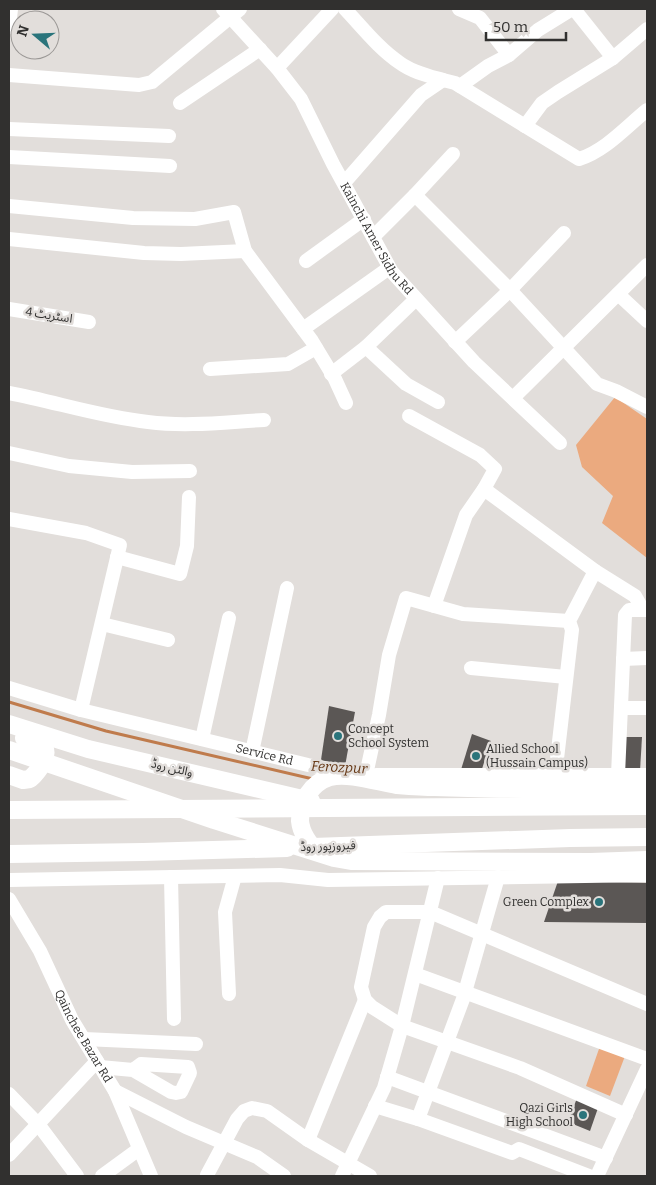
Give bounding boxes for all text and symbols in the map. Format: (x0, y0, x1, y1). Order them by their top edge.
north arrow (10, 10, 60, 60)
scale bar (486, 10, 566, 42)
text: 50 m (493, 18, 529, 36)
text: N (13, 23, 33, 39)
street label: Kainchi Amer Sidhu Rd (337, 180, 416, 297)
street label: اسٹریٹ 4 (25, 304, 74, 326)
place label: Concept School System (348, 722, 429, 750)
marker: Concept School System (332, 730, 344, 742)
street label: Service Rd (234, 741, 294, 768)
place label: Allied School (Hussain Campus) (486, 742, 588, 770)
marker: Allied School (Hussain Campus) (470, 750, 482, 762)
street label: والٹن روڈ (150, 756, 194, 780)
water label: Ferozpur (310, 758, 369, 778)
street label: فیروزپور روڈ (300, 838, 356, 855)
place label: Green Complex (503, 895, 589, 909)
marker: Green Complex (593, 896, 605, 908)
street label: Qainchee Bazar Rd (52, 987, 115, 1085)
place label: Qazi Girls High School (506, 1101, 574, 1129)
marker: Qazi Girls High School (577, 1109, 589, 1121)

